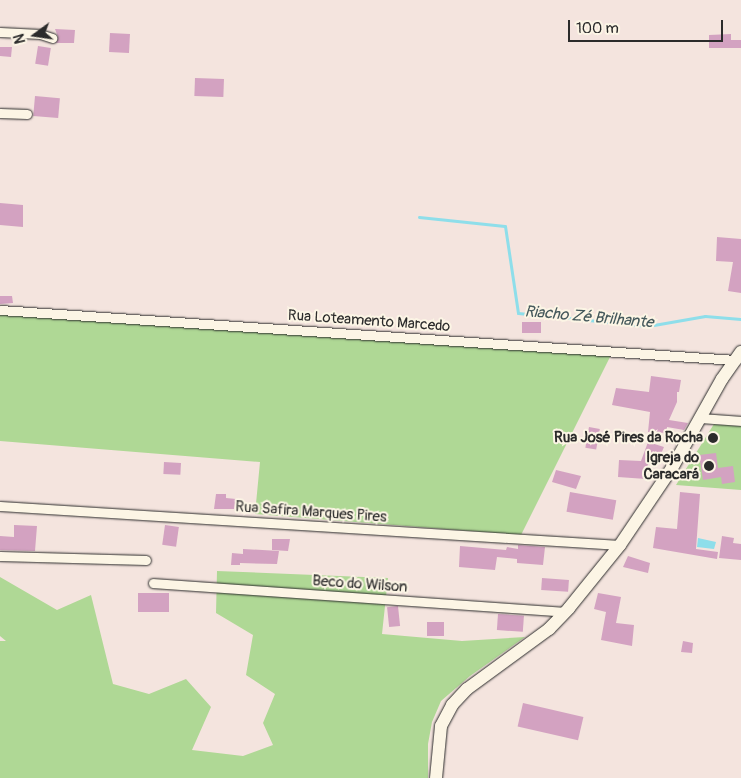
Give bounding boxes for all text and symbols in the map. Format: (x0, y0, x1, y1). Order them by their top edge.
north arrow (10, 10, 60, 60)
scale bar (571, 10, 726, 42)
text: 100 m (576, 19, 619, 38)
text: N (11, 32, 29, 45)
water label: Riacho Zé Brilhante (524, 302, 654, 332)
street label: Rua Loteamento Marcedo (287, 306, 451, 336)
place label: Rua José Pires da Rocha (554, 429, 703, 447)
marker: Rua José Pires da Rocha (707, 432, 719, 444)
place label: Igreja do Caracará (643, 448, 699, 483)
marker: Igreja do Caracará (703, 460, 715, 472)
street label: Rua Safira Marques Pires (235, 498, 387, 526)
street label: Beco do Wilson (312, 572, 408, 596)

